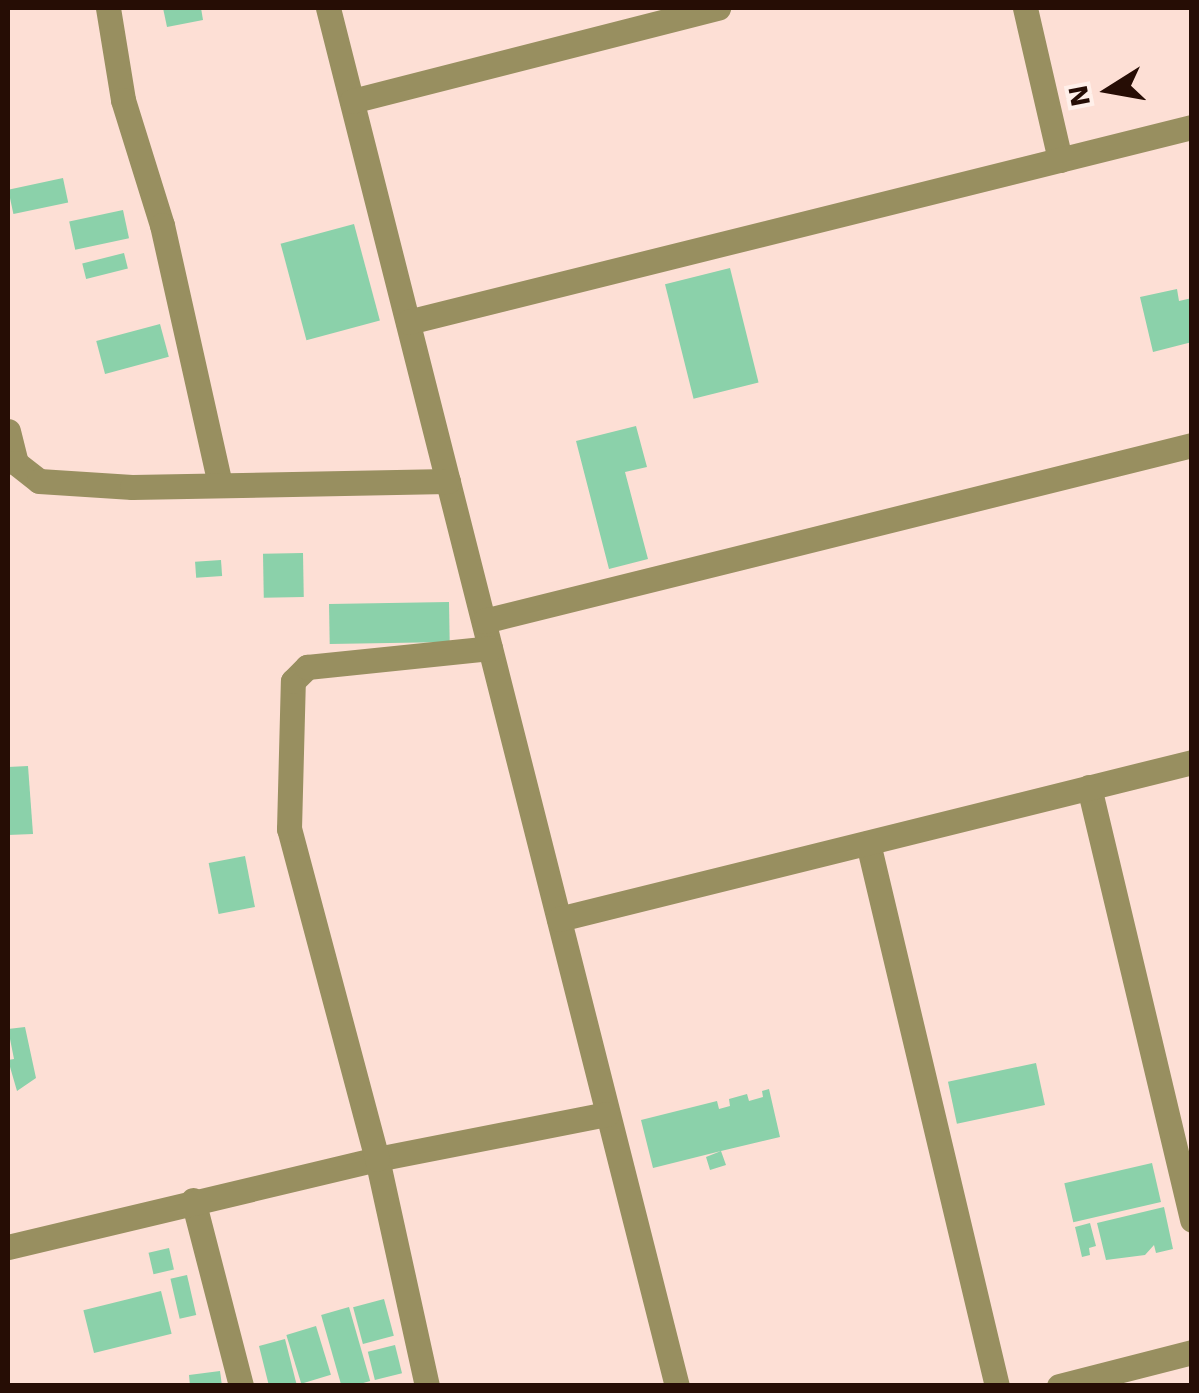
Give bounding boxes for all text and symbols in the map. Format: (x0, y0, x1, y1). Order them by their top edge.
north arrow (1059, 40, 1159, 140)
text: N (1061, 82, 1097, 109)

